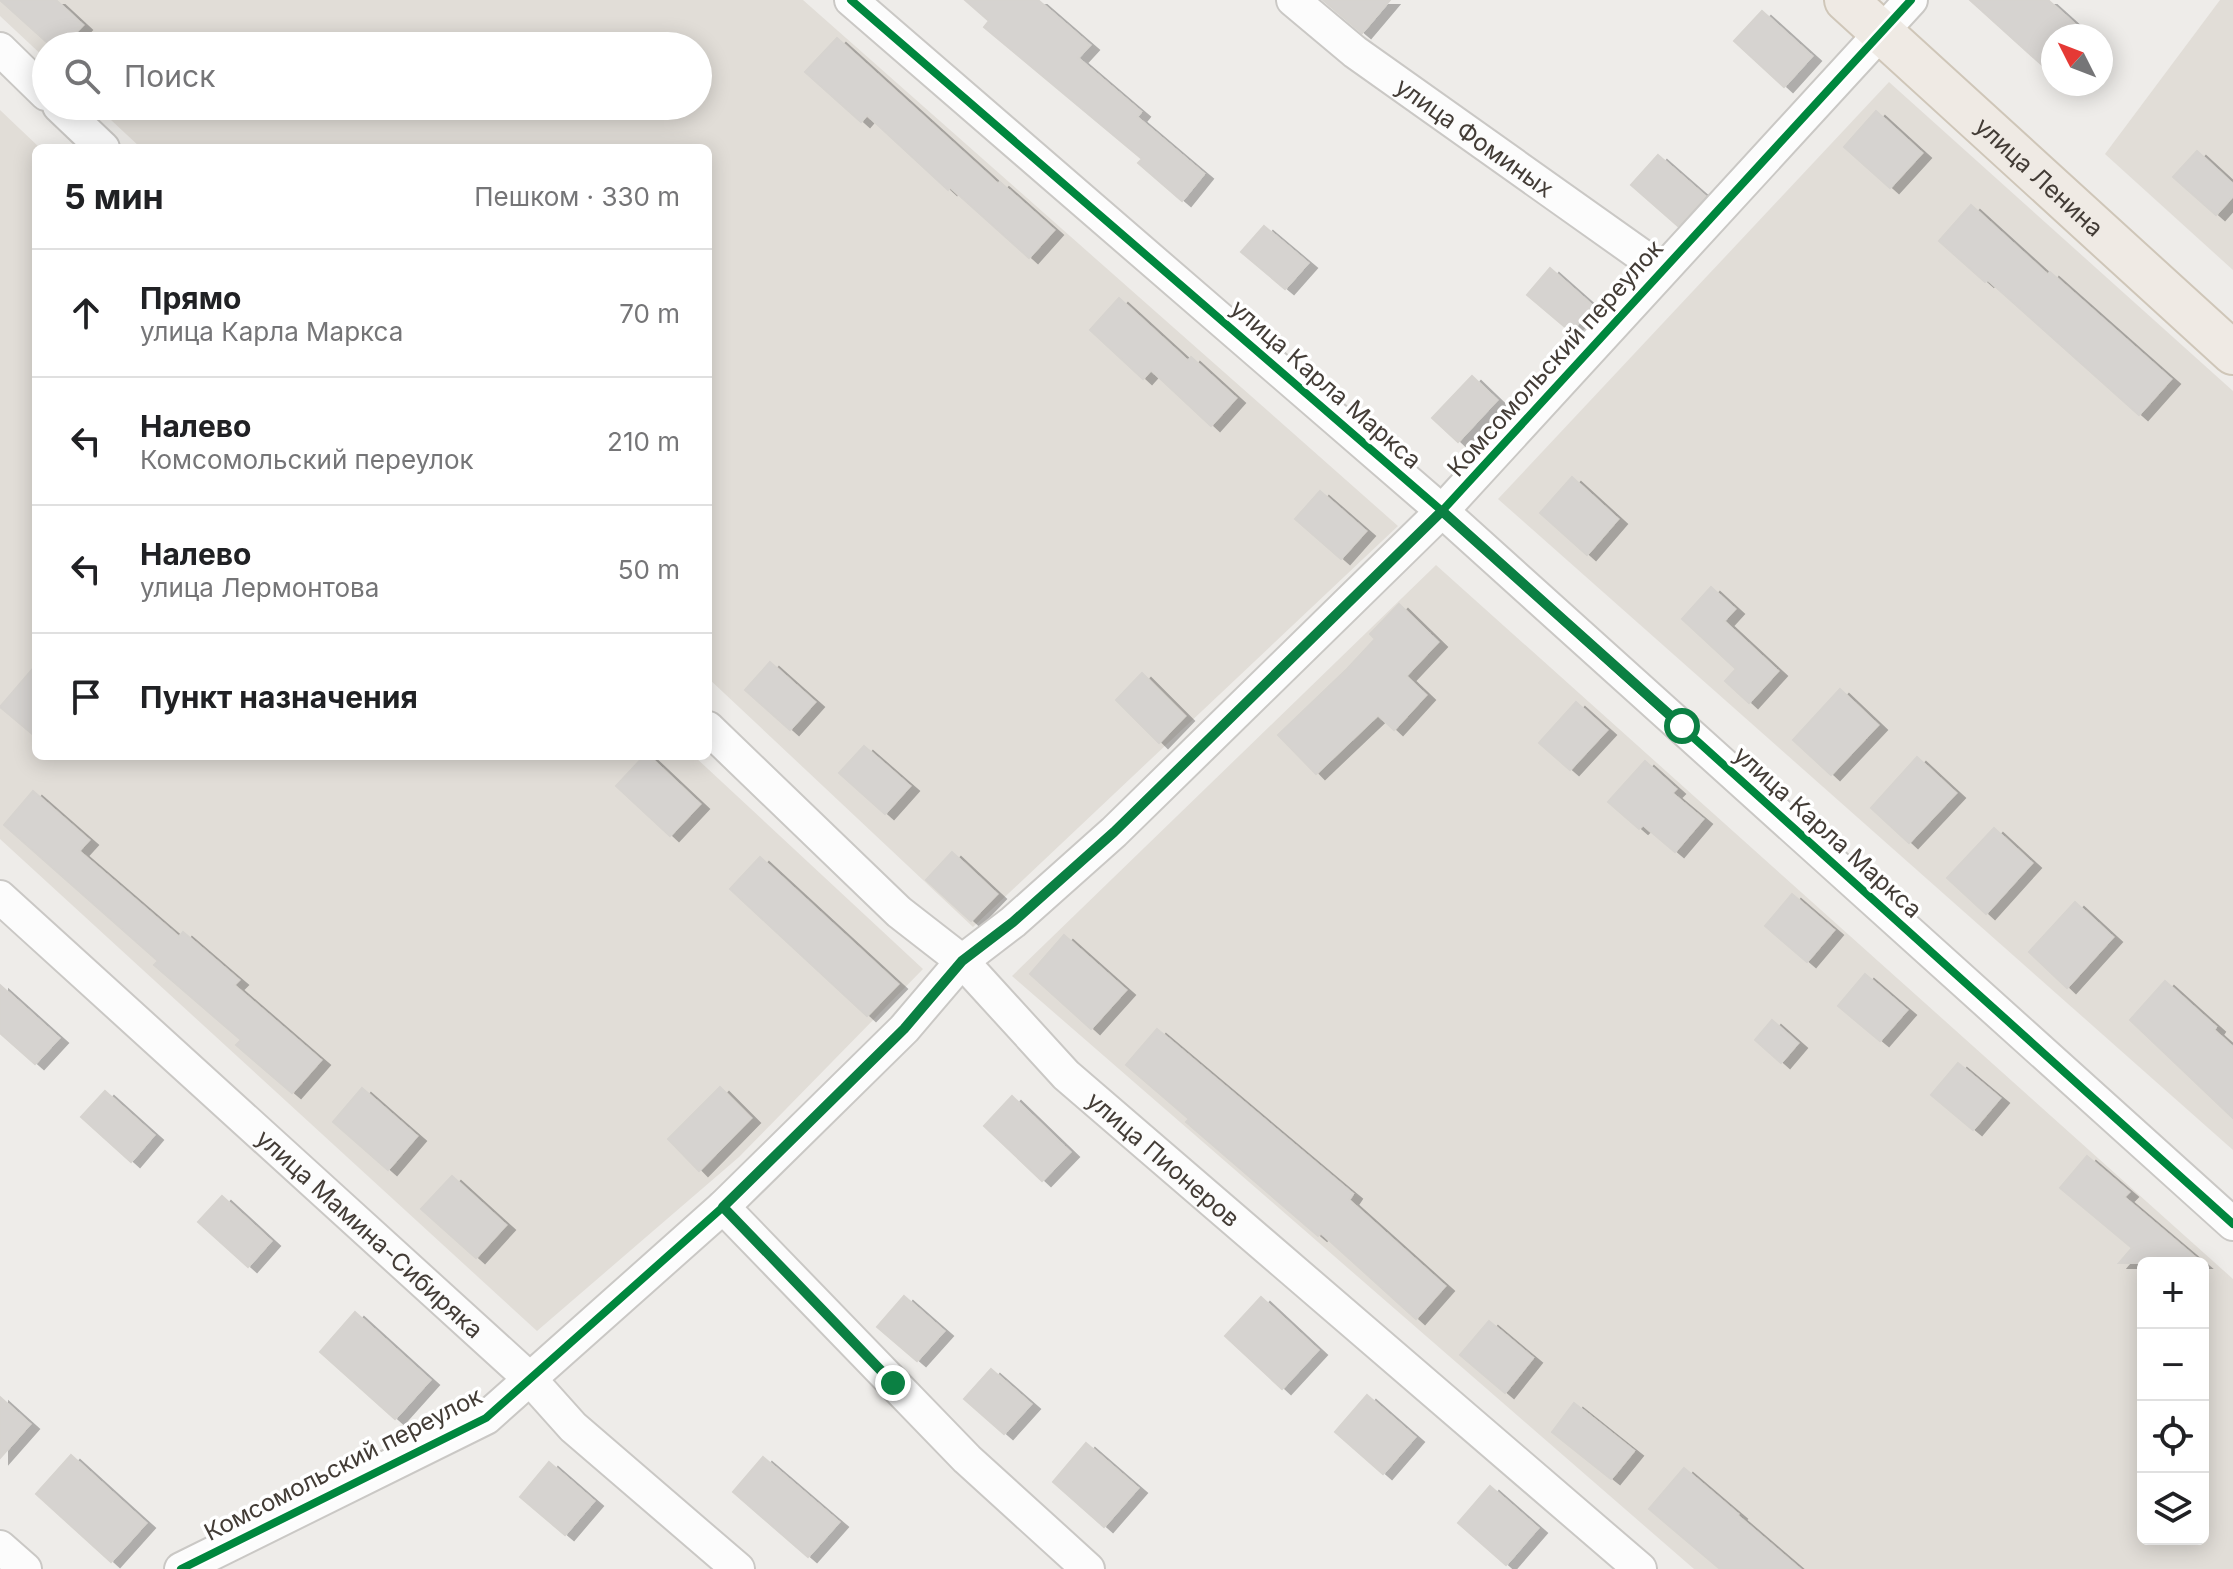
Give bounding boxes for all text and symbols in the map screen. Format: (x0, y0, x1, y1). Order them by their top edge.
north arrow (2041, 24, 2113, 96)
search box (32, 32, 712, 120)
icon: search (60, 54, 104, 98)
text: Поиск (124, 58, 215, 94)
street label: улица Фоминых (1390, 71, 1560, 203)
street label: улица Ленина (1970, 111, 2110, 242)
text: 5 мин (64, 176, 164, 217)
text: Пешком · 330 m (474, 181, 680, 212)
street label: Комсомольский переулок (1441, 234, 1669, 482)
text: Прямо (140, 280, 241, 316)
icon: ahead (64, 291, 108, 335)
street label: улица Карла Маркса (1225, 293, 1427, 475)
text: 70 m (619, 298, 680, 329)
text: улица Карла Маркса (140, 316, 403, 347)
text: Налево (140, 408, 252, 444)
icon: left (64, 419, 108, 463)
text: 210 m (607, 426, 680, 457)
text: Комсомольский переулок (140, 444, 474, 475)
text: Налево (140, 536, 252, 572)
icon: left (64, 547, 108, 591)
text: 50 m (618, 554, 680, 585)
text: улица Лермонтова (140, 572, 379, 603)
icon: arrive (64, 675, 108, 719)
text: Пункт назначения (140, 679, 418, 715)
route start (1664, 708, 1700, 744)
street label: улица Карла Маркса (1728, 740, 1928, 924)
street label: улица Пионеров (1081, 1085, 1246, 1233)
street label: улица Мамина-Сибиряка (251, 1123, 489, 1344)
map controls (2137, 1257, 2209, 1545)
button: + (2137, 1257, 2209, 1329)
button: − (2137, 1329, 2209, 1401)
route end (875, 1365, 911, 1401)
street label: Комсомольский переулок (199, 1381, 487, 1547)
button: locate (2137, 1401, 2209, 1473)
button: layers (2137, 1473, 2209, 1545)

